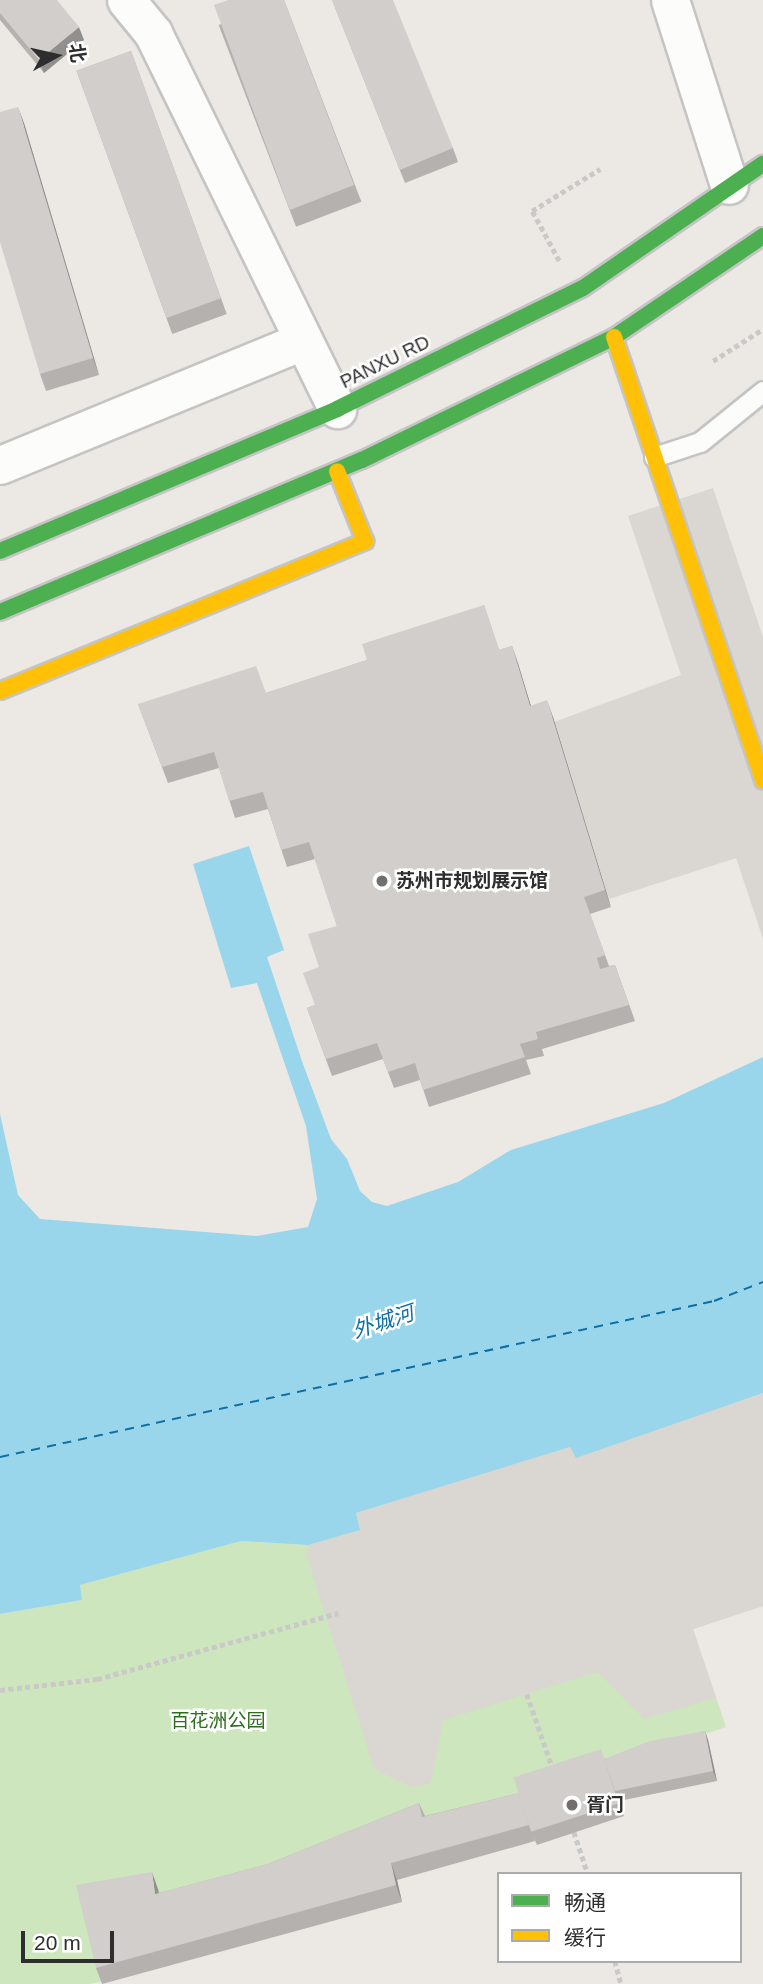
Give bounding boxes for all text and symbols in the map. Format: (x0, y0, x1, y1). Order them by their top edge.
north arrow (21, 21, 91, 91)
text: 北 (66, 42, 89, 64)
street label: PANXU RD (337, 331, 433, 393)
place label: 苏州市规划展示馆 (396, 870, 548, 892)
marker: 苏州市规划展示馆 (374, 873, 390, 889)
water label: 外城河 (349, 1300, 417, 1344)
park label: 百花洲公园 (171, 1710, 265, 1732)
place label: 胥门 (586, 1794, 624, 1816)
marker: 胥门 (564, 1797, 580, 1813)
legend (497, 1872, 742, 1963)
text: 畅通 (564, 1891, 606, 1914)
scale bar (24, 1918, 117, 1962)
text: 缓行 (564, 1926, 606, 1949)
text: 20 m (34, 1931, 81, 1954)

